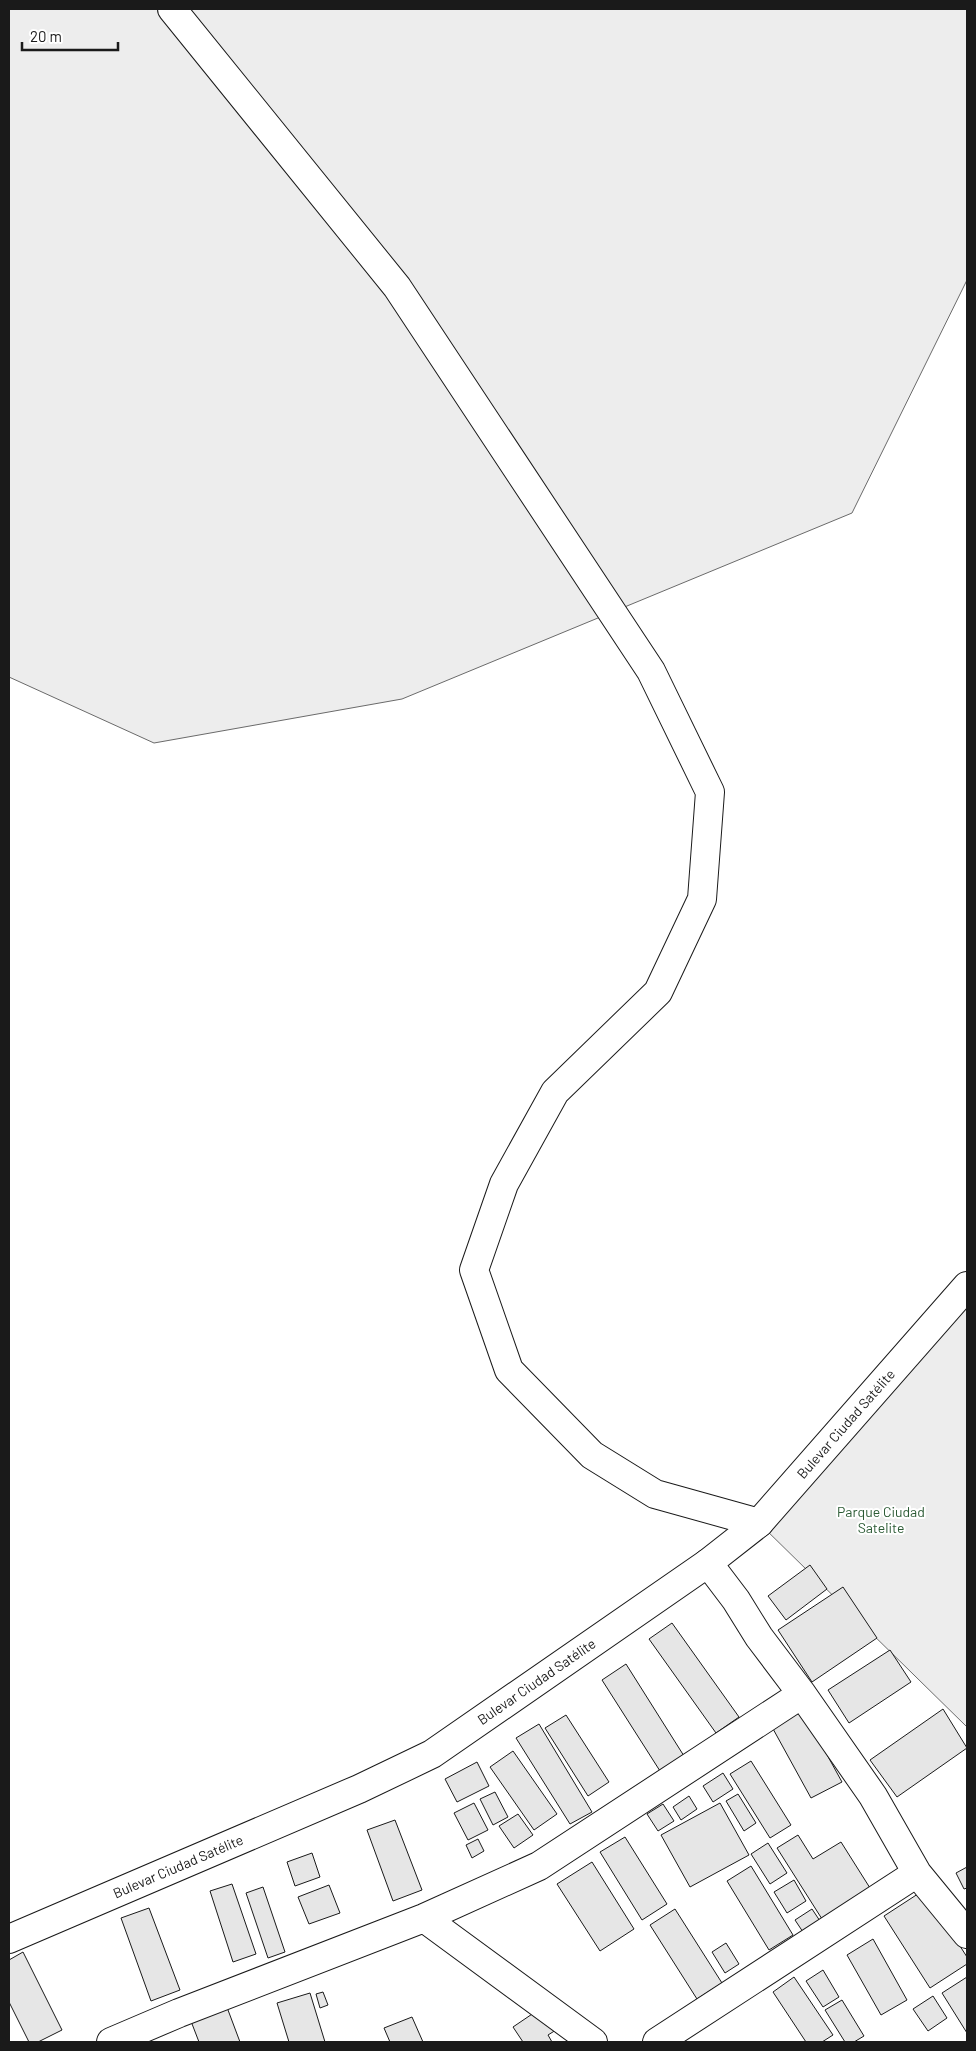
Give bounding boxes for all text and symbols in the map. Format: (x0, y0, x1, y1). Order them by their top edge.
scale bar (22, 20, 119, 52)
text: 20 m (30, 27, 62, 45)
street label: Bulevar Ciudad Satélite (793, 1365, 898, 1482)
park label: Parque Ciudad Satelite (837, 1503, 925, 1536)
street label: Bulevar Ciudad Satélite (474, 1634, 599, 1728)
street label: Bulevar Ciudad Satélite (110, 1831, 246, 1901)

